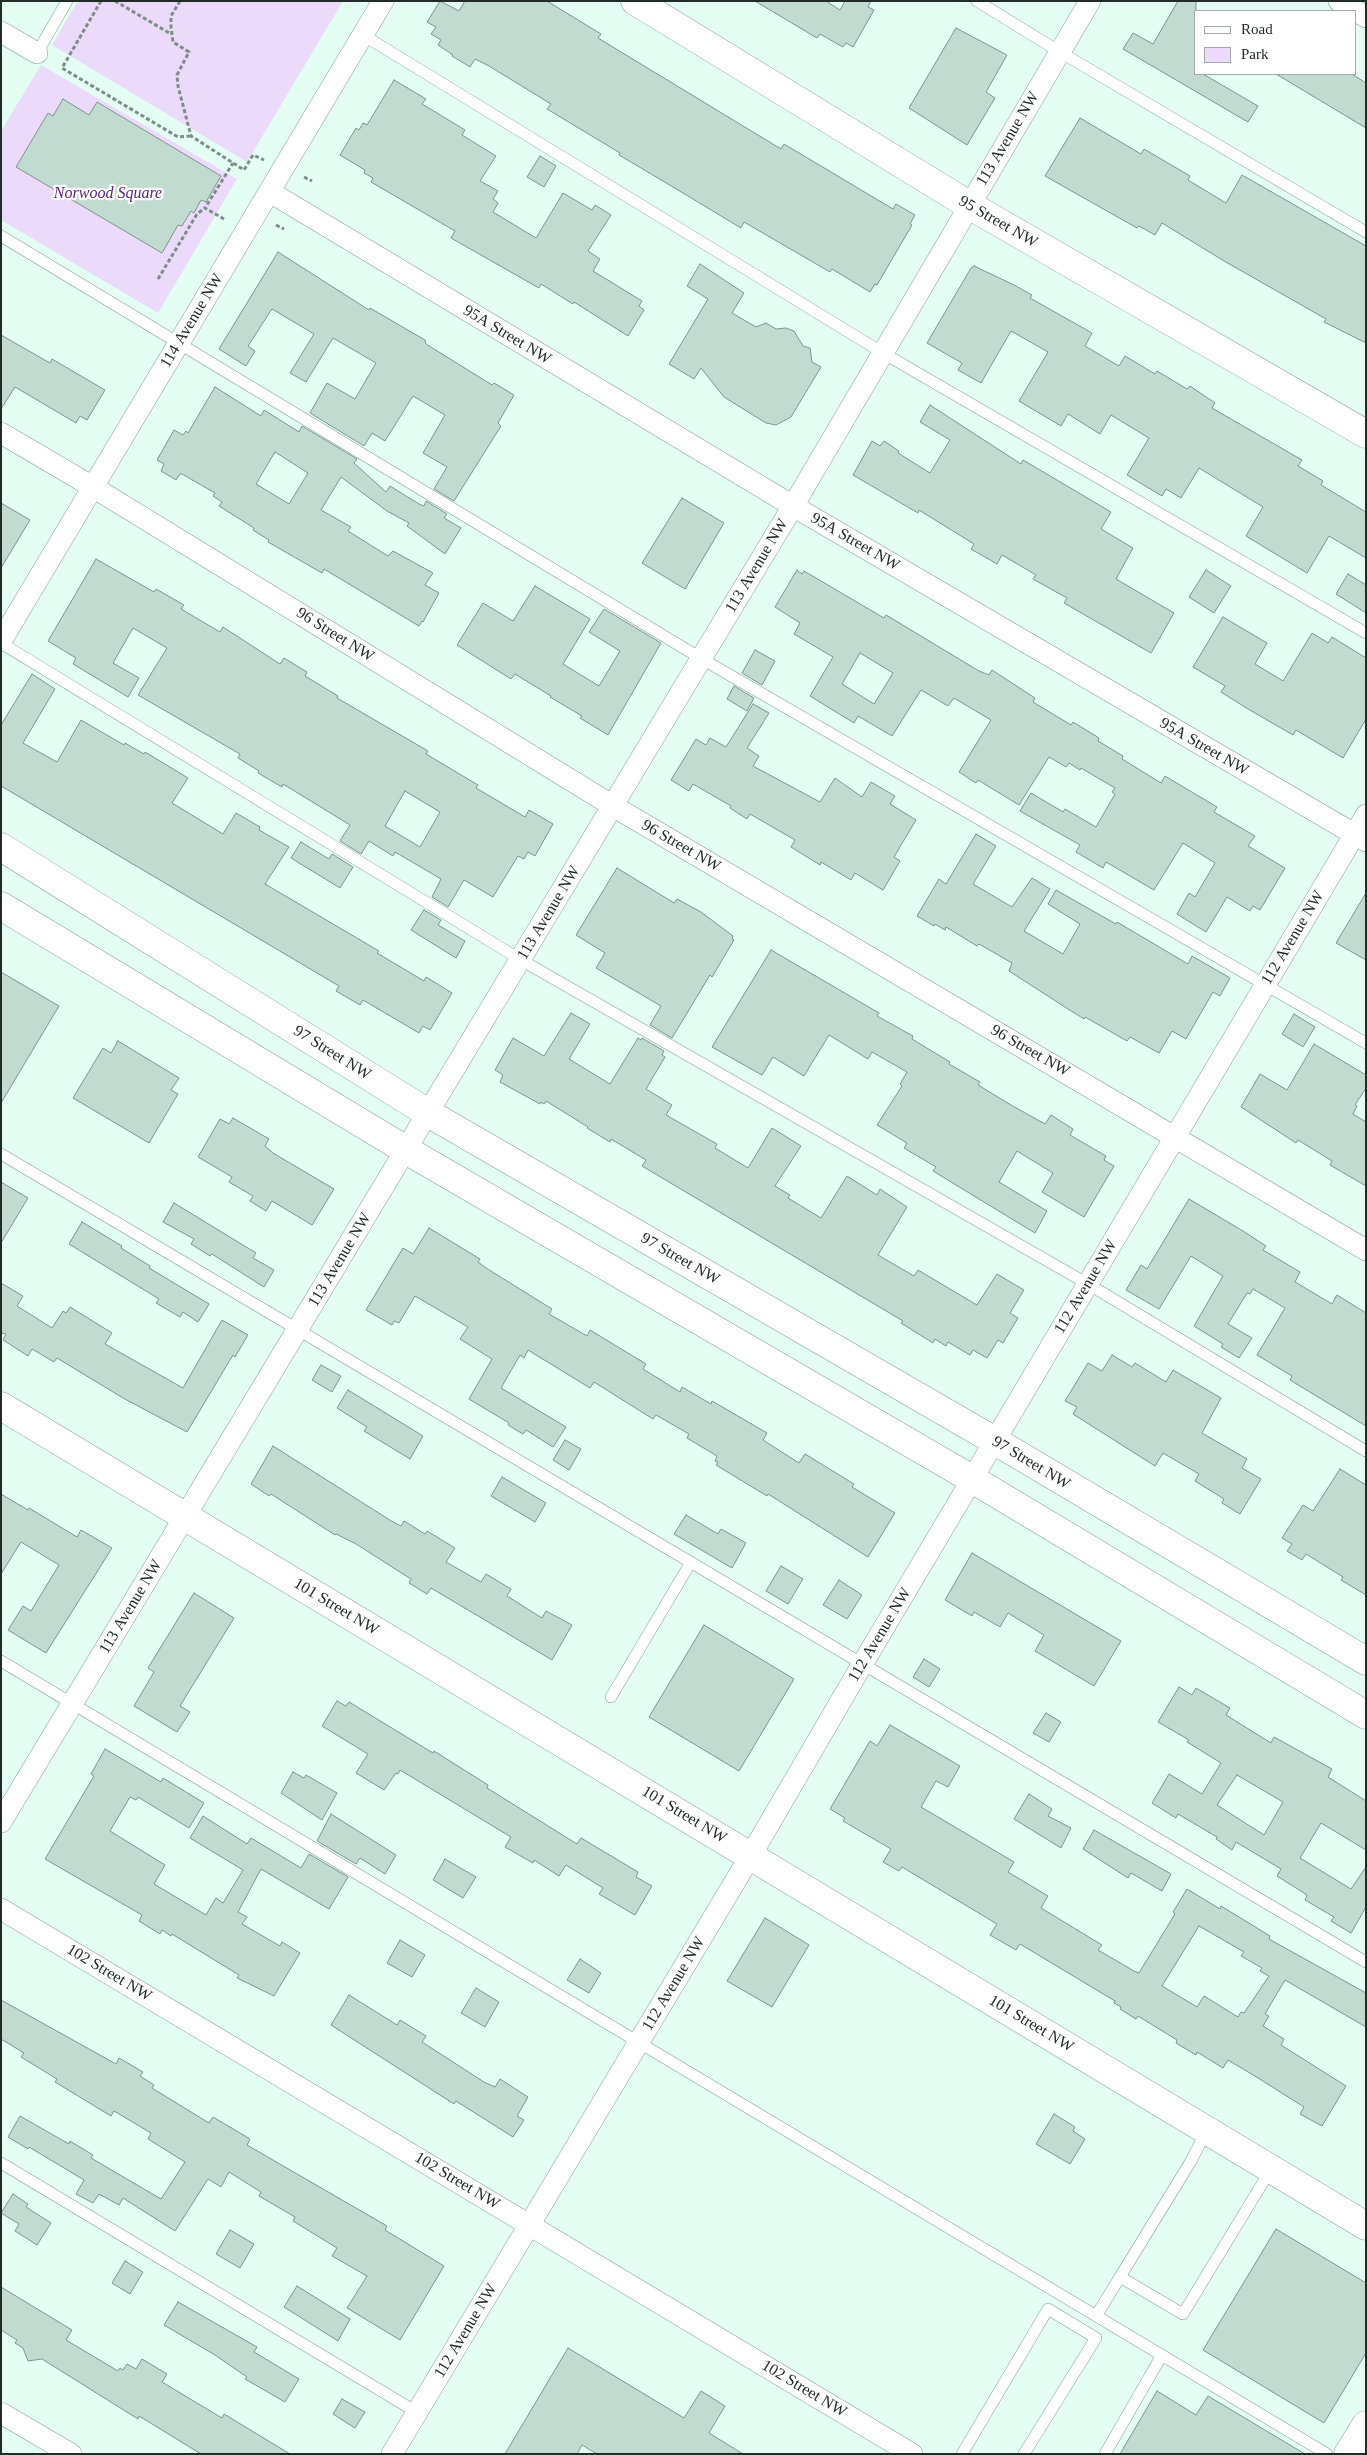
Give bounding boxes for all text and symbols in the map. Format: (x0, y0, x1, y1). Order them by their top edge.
legend (1194, 10, 1357, 75)
text: Road (1241, 21, 1273, 37)
text: Park (1241, 46, 1269, 62)
street label: 113 Avenue NW (972, 88, 1044, 190)
park label: Norwood Square (54, 184, 162, 204)
street label: 95 Street NW (955, 192, 1041, 252)
street label: 114 Avenue NW (156, 270, 228, 372)
street label: 95A Street NW (459, 301, 555, 369)
street label: 95A Street NW (807, 509, 903, 575)
street label: 113 Avenue NW (721, 515, 793, 617)
street label: 96 Street NW (293, 604, 377, 666)
street label: 95A Street NW (1156, 714, 1252, 780)
street label: 96 Street NW (638, 816, 724, 876)
street label: 113 Avenue NW (513, 862, 585, 964)
street label: 112 Avenue NW (1257, 887, 1329, 989)
street label: 96 Street NW (987, 1021, 1073, 1081)
street label: 97 Street NW (290, 1022, 374, 1084)
street label: 113 Avenue NW (304, 1209, 376, 1311)
street label: 97 Street NW (637, 1229, 723, 1289)
street label: 112 Avenue NW (1050, 1236, 1122, 1338)
street label: 97 Street NW (988, 1432, 1074, 1494)
street label: 113 Avenue NW (95, 1556, 167, 1658)
street label: 101 Street NW (290, 1574, 382, 1640)
street label: 112 Avenue NW (844, 1584, 916, 1686)
street label: 101 Street NW (638, 1782, 730, 1848)
street label: 112 Avenue NW (638, 1933, 710, 2035)
street label: 102 Street NW (63, 1940, 155, 2006)
street label: 101 Street NW (985, 1991, 1077, 2057)
street label: 102 Street NW (411, 2148, 503, 2214)
street label: 112 Avenue NW (430, 2280, 502, 2382)
street label: 102 Street NW (758, 2356, 850, 2422)

